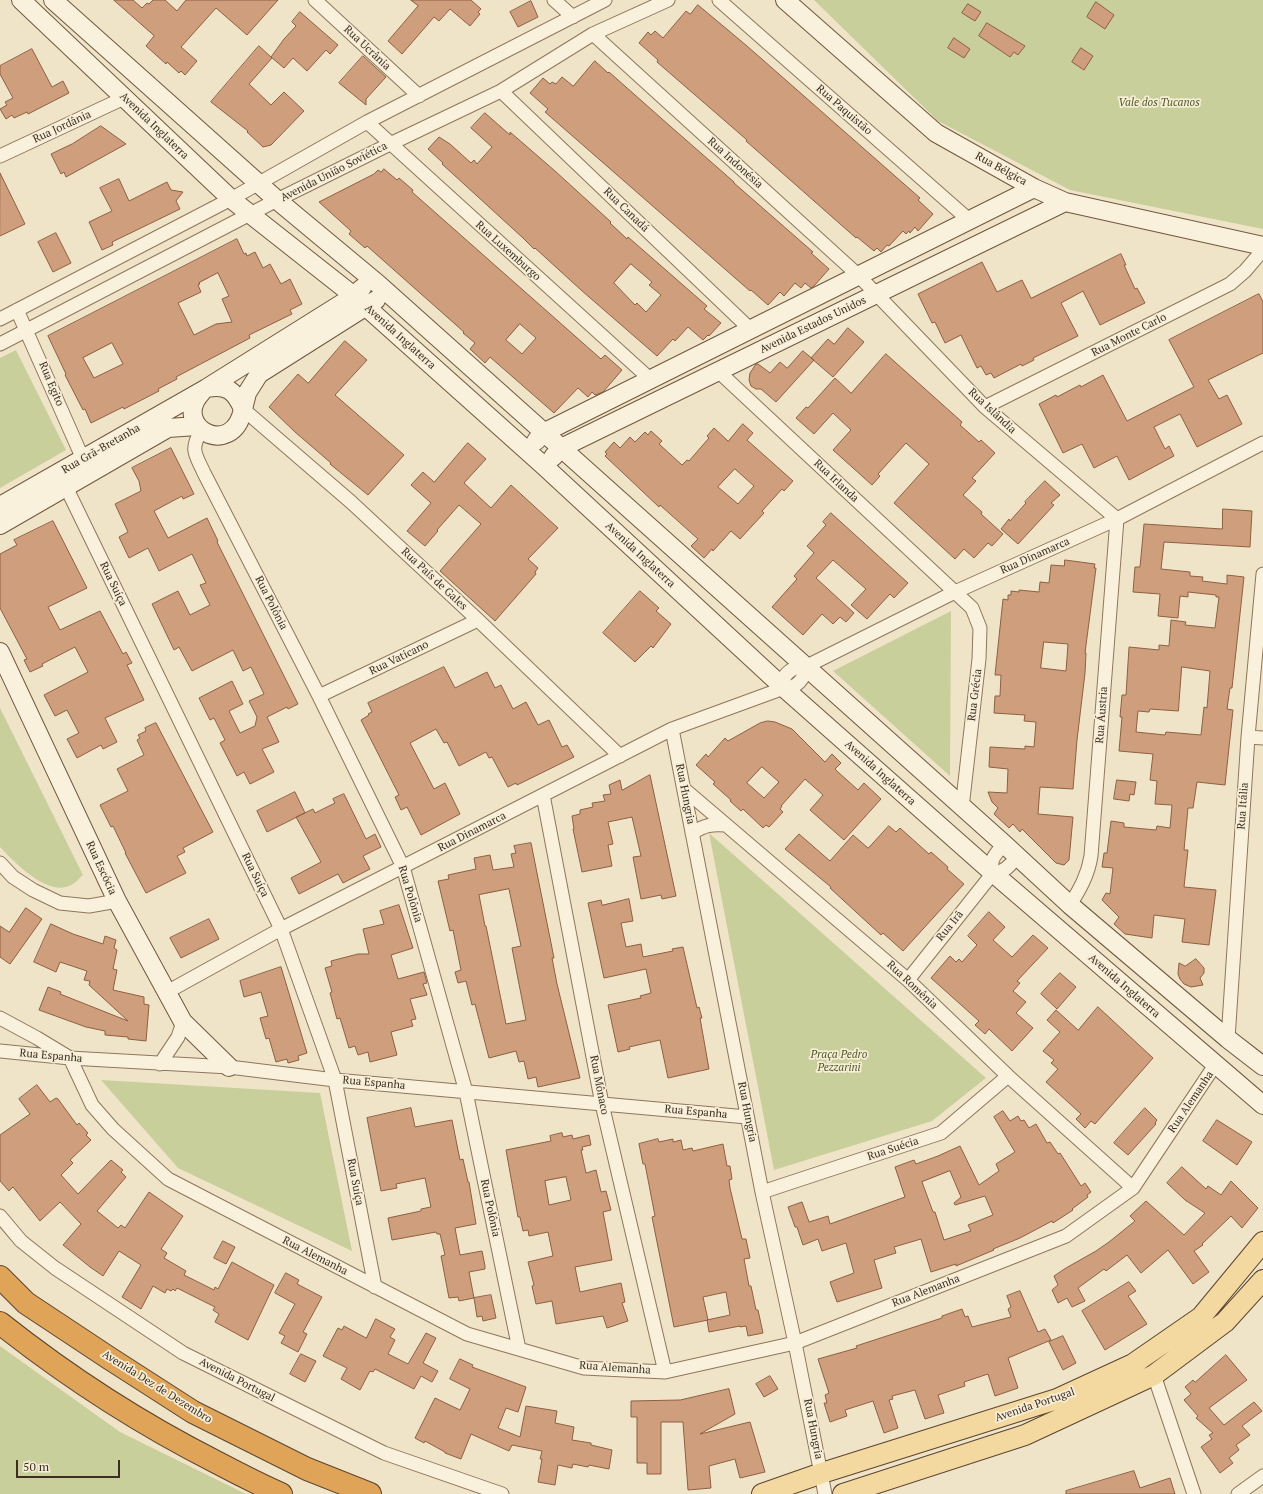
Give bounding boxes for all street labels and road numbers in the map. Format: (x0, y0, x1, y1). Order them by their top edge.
street label: Rua Ucrânia (341, 23, 393, 73)
street label: Rua Paquistão (813, 82, 875, 138)
street label: Avenida Inglaterra (117, 90, 191, 162)
street label: Rua Jordânia (31, 108, 93, 146)
street label: Rua Indonésia (705, 135, 765, 191)
street label: Avenida União Soviética (279, 139, 389, 205)
street label: Rua Bélgica (973, 149, 1029, 189)
street label: Rua Canadá (601, 185, 651, 235)
street label: Rua Luxemburgo (473, 218, 543, 284)
street label: Avenida Estados Unidos (758, 294, 868, 356)
street label: Avenida Inglaterra (362, 302, 438, 372)
street label: Rua Monte Carlo (1089, 310, 1169, 360)
street label: Rua Egito (36, 360, 66, 408)
street label: Rua Islândia (965, 386, 1019, 436)
street label: Rua Grã-Bretanha (59, 421, 143, 477)
street label: Rua Irlanda (811, 457, 861, 505)
street label: Avenida Inglaterra (602, 519, 678, 591)
street label: Rua Dinamarca (998, 535, 1072, 577)
street label: Rua País de Gales (398, 545, 470, 613)
street label: Rua Suíça (97, 560, 129, 608)
street label: Rua Polônia (252, 574, 290, 632)
street label: Rua Vaticano (367, 638, 431, 678)
street label: Rua Grécia (965, 668, 985, 722)
street label: Rua Áustria (1093, 686, 1111, 744)
street label: Avenida Inglaterra (842, 738, 918, 808)
street label: Rua Hungria (673, 763, 697, 825)
street label: Rua Itália (1235, 782, 1251, 830)
street label: Rua Dinamarca (436, 809, 508, 855)
street label: Rua Escócia (83, 839, 119, 897)
street label: Rua Suíça (239, 851, 271, 899)
street label: Rua Polônia (395, 864, 425, 924)
street label: Rua Irã (934, 908, 966, 944)
street label: Avenida Inglaterra (1086, 951, 1162, 1021)
street label: Rua Romênia (884, 958, 940, 1012)
street label: Rua Espanha (19, 1047, 83, 1065)
street label: Rua Mônaco (587, 1054, 611, 1116)
street label: Rua Alemanha (1166, 1069, 1216, 1135)
street label: Rua Espanha (342, 1074, 406, 1092)
street label: Rua Hungria (735, 1081, 759, 1143)
street label: Rua Espanha (664, 1103, 728, 1121)
street label: Rua Suécia (866, 1134, 920, 1164)
street label: Rua Suíça (344, 1157, 366, 1207)
street label: Rua Polônia (477, 1178, 503, 1238)
street label: Rua Alemanha (280, 1234, 350, 1278)
street label: Rua Alemanha (890, 1272, 962, 1310)
street label: Avenida Dez de Dezembro (100, 1348, 214, 1426)
street label: Avenida Portugal (197, 1355, 277, 1405)
street label: Rua Alemanha (579, 1359, 651, 1377)
street label: Avenida Portugal (993, 1385, 1077, 1425)
street label: Rua Hungria (801, 1398, 825, 1460)

